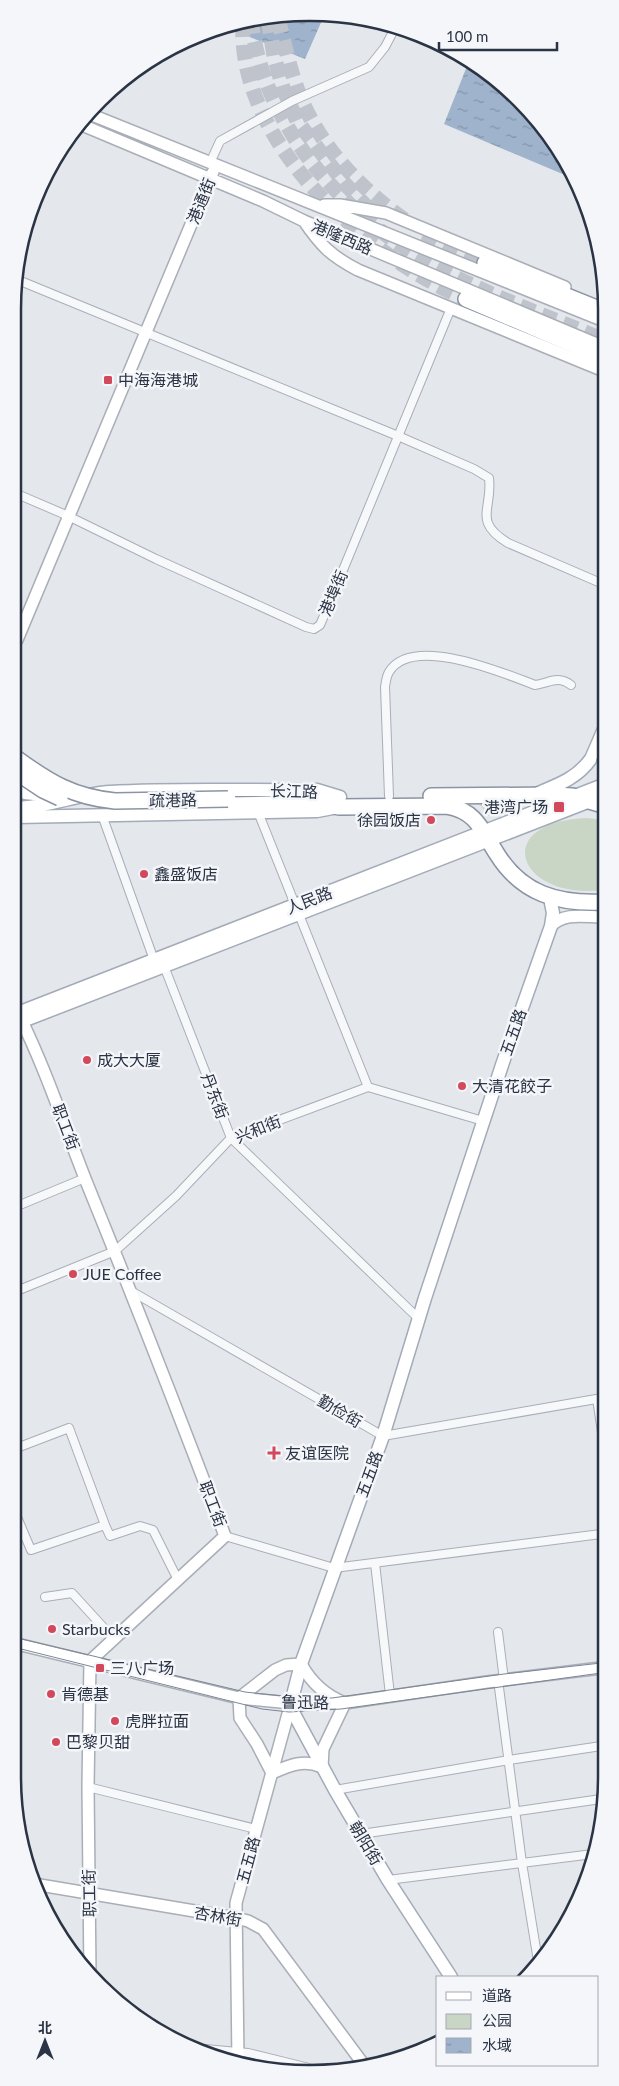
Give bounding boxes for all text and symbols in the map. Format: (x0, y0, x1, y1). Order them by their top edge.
scale bar (439, 20, 556, 52)
text: 100 m (446, 27, 488, 45)
street label: 港通街 (183, 175, 218, 227)
street label: 港隆西路 (309, 215, 375, 258)
place label: 中海海港城 (118, 370, 198, 389)
marker: 中海海港城 (102, 374, 114, 386)
street label: 港埠街 (314, 567, 351, 619)
street label: 长江路 (270, 780, 318, 801)
street label: 疏港路 (149, 790, 197, 809)
place label: 港湾广场 (484, 797, 548, 816)
marker: 港湾广场 (552, 800, 566, 814)
place label: 徐园饭店 (357, 810, 421, 829)
marker: 徐园饭店 (425, 814, 437, 826)
place label: 鑫盛饭店 (154, 864, 218, 883)
marker: 鑫盛饭店 (138, 868, 150, 880)
street label: 人民路 (283, 882, 335, 917)
street label: 五五路 (496, 1006, 529, 1058)
place label: 成大大厦 (97, 1050, 161, 1069)
marker: 成大大厦 (81, 1054, 93, 1066)
street label: 丹东街 (198, 1070, 233, 1122)
place label: 大清花餃子 (472, 1076, 552, 1095)
marker: 大清花餃子 (456, 1080, 468, 1092)
street label: 职工街 (49, 1101, 84, 1153)
street label: 兴和街 (232, 1111, 284, 1146)
place label: JUE Coffee (83, 1264, 162, 1283)
marker: JUE Coffee (67, 1268, 79, 1280)
street label: 勤俭街 (315, 1390, 366, 1431)
place label: 友谊医院 (285, 1443, 349, 1462)
marker: 友谊医院 (267, 1446, 281, 1460)
street label: 五五路 (351, 1448, 386, 1500)
street label: 职工街 (196, 1478, 231, 1530)
place label: Starbucks (62, 1619, 130, 1638)
marker: Starbucks (46, 1623, 58, 1635)
place label: 三八广场 (110, 1658, 174, 1677)
marker: 三八广场 (94, 1662, 106, 1674)
place label: 肯德基 (61, 1684, 109, 1703)
marker: 肯德基 (45, 1688, 57, 1700)
street label: 鲁迅路 (281, 1692, 329, 1711)
place label: 虎胖拉面 (125, 1711, 189, 1730)
marker: 虎胖拉面 (109, 1715, 121, 1727)
place label: 巴黎贝甜 (66, 1732, 130, 1751)
marker: 巴黎贝甜 (50, 1736, 62, 1748)
street label: 朝阳街 (346, 1817, 387, 1868)
street label: 五五路 (232, 1834, 263, 1886)
street label: 职工街 (79, 1869, 98, 1917)
street label: 杏林街 (193, 1902, 243, 1929)
legend (436, 1976, 599, 2066)
text: 道路 (482, 1986, 512, 2004)
text: 公园 (482, 2011, 512, 2029)
north arrow (20, 2016, 70, 2066)
text: 北 (38, 2019, 52, 2036)
text: 水域 (482, 2036, 512, 2054)

